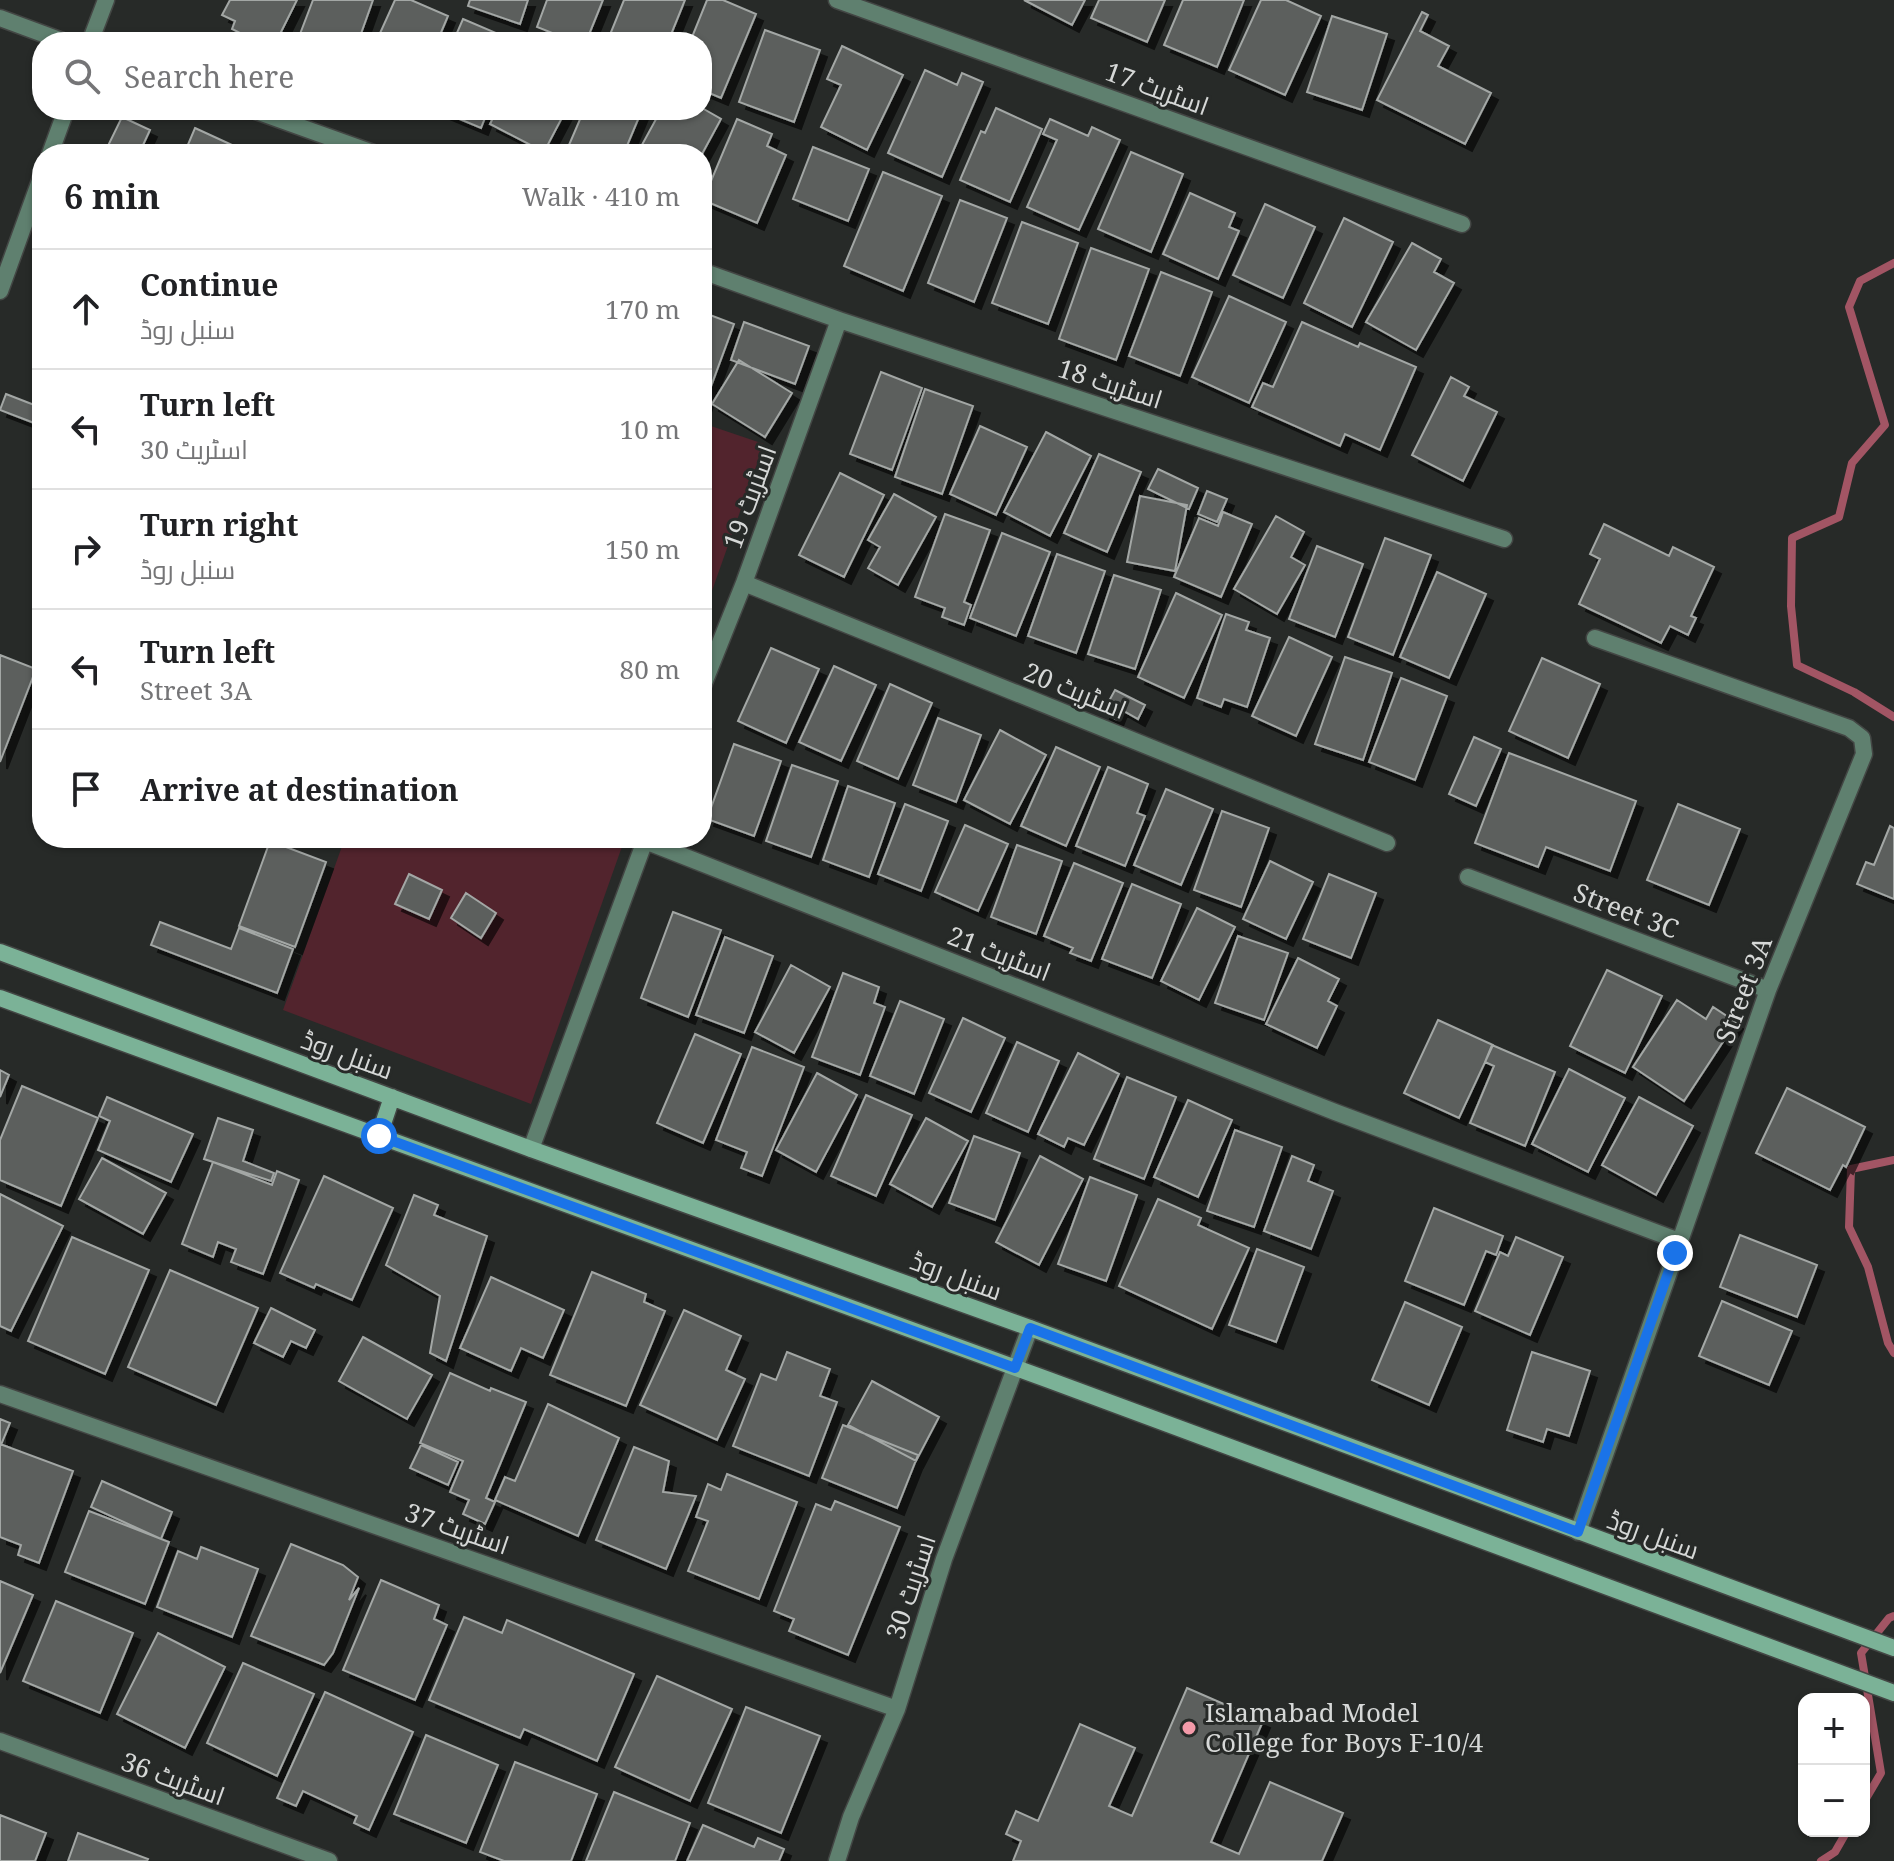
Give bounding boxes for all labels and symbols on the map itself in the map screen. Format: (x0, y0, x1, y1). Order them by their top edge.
street label: اسٹریٹ 17 (1100, 53, 1214, 123)
street label: اسٹریٹ 18 (1053, 349, 1167, 417)
street label: اسٹریٹ 19 (714, 440, 784, 554)
street label: اسٹریٹ 20 (1019, 653, 1132, 727)
street label: Street 3C (1569, 874, 1684, 947)
street label: اسٹریٹ 21 (943, 917, 1056, 989)
street label: Street 3A (1706, 930, 1780, 1048)
street label: سنبل روڈ (296, 1021, 398, 1087)
route start (361, 1118, 397, 1154)
route end (1657, 1235, 1693, 1271)
street label: سنبل روڈ (905, 1242, 1007, 1308)
street label: اسٹریٹ 37 (400, 1493, 514, 1563)
street label: سنبل روڈ (1602, 1501, 1704, 1567)
street label: اسٹریٹ 30 (876, 1530, 944, 1644)
place label: Islamabad Model College for Boys F-10/4 (1205, 1694, 1484, 1760)
marker: Islamabad Model College for Boys F-10/4 (1180, 1719, 1198, 1737)
street label: اسٹریٹ 36 (116, 1743, 230, 1813)

